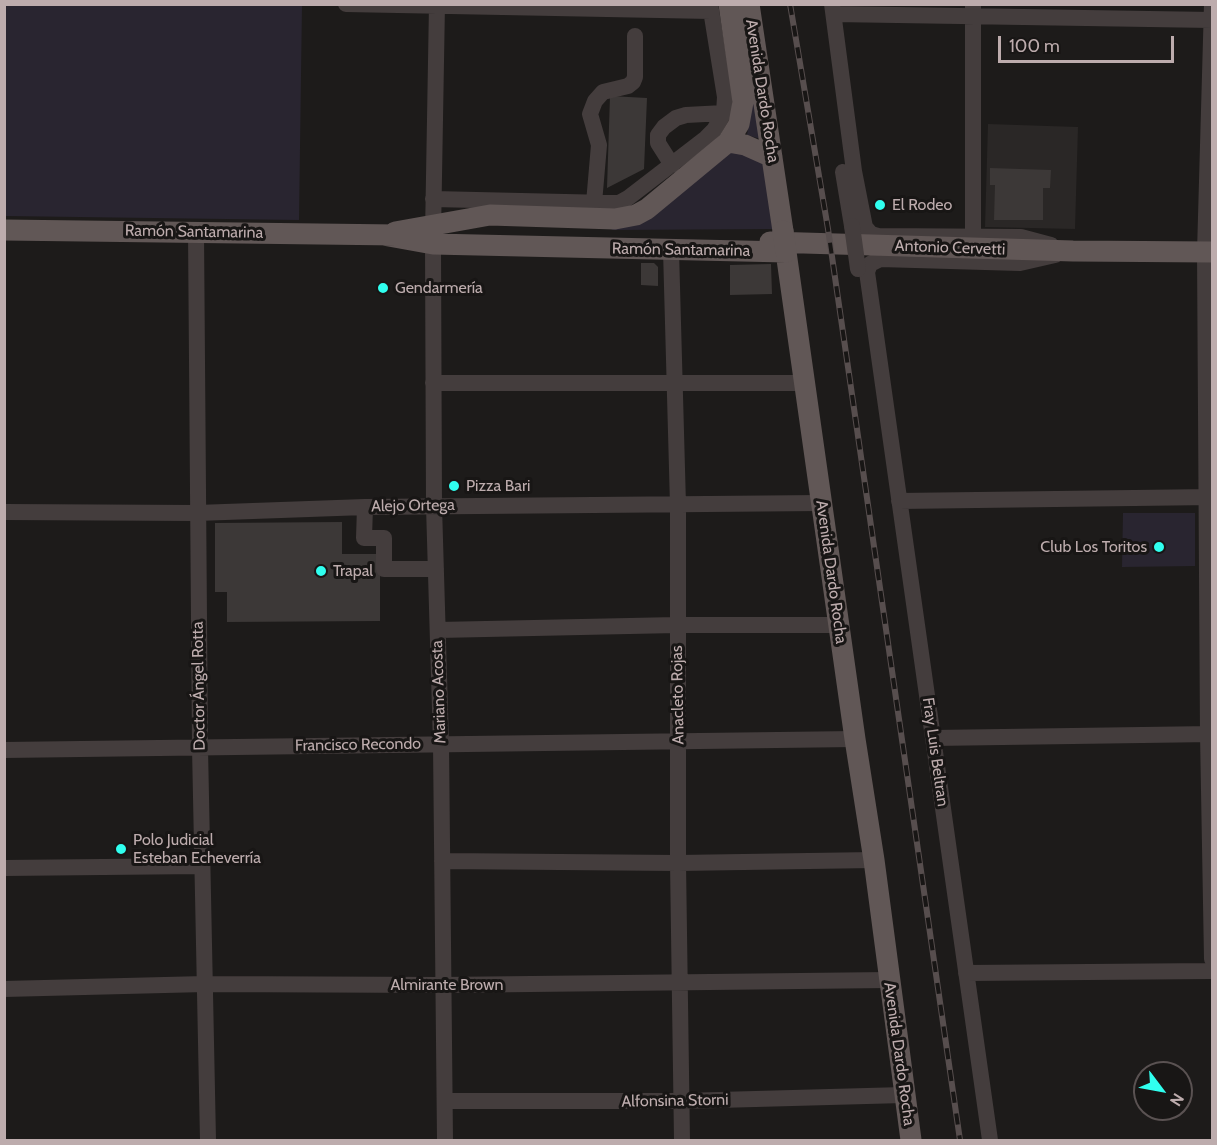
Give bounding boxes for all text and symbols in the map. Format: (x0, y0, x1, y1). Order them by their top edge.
street label: Avenida Dardo Rocha (741, 18, 783, 164)
scale bar (1001, 24, 1176, 62)
text: 100 m (1009, 35, 1060, 57)
place label: El Rodeo (892, 195, 952, 215)
marker: El Rodeo (873, 198, 887, 212)
street label: Ramón Santamarina (125, 221, 263, 243)
street label: Antonio Cervetti (894, 236, 1006, 260)
street label: Ramón Santamarina (612, 239, 750, 261)
place label: Gendarmería (395, 278, 483, 298)
marker: Gendarmería (376, 281, 390, 295)
place label: Pizza Bari (466, 476, 530, 496)
marker: Pizza Bari (447, 479, 461, 493)
street label: Alejo Ortega (371, 496, 455, 516)
street label: Avenida Dardo Rocha (811, 499, 851, 645)
place label: Club Los Toritos (1040, 537, 1147, 557)
marker: Club Los Toritos (1152, 540, 1166, 554)
place label: Trapal (333, 561, 373, 581)
marker: Trapal (314, 564, 328, 578)
street label: Doctor Ángel Rotta (188, 621, 210, 751)
street label: Mariano Acosta (428, 640, 450, 744)
street label: Anacleto Rojas (668, 645, 688, 745)
street label: Fray Luis Beltran (918, 696, 952, 808)
street label: Francisco Recondo (295, 734, 421, 756)
place label: Polo Judicial Esteban Echeverría (133, 830, 261, 868)
marker: Polo Judicial Esteban Echeverría (114, 842, 128, 856)
street label: Almirante Brown (390, 975, 504, 995)
street label: Avenida Dardo Rocha (879, 981, 919, 1127)
north arrow (1133, 1061, 1193, 1121)
street label: Alfonsina Storni (621, 1090, 729, 1112)
text: N (1166, 1090, 1188, 1110)

